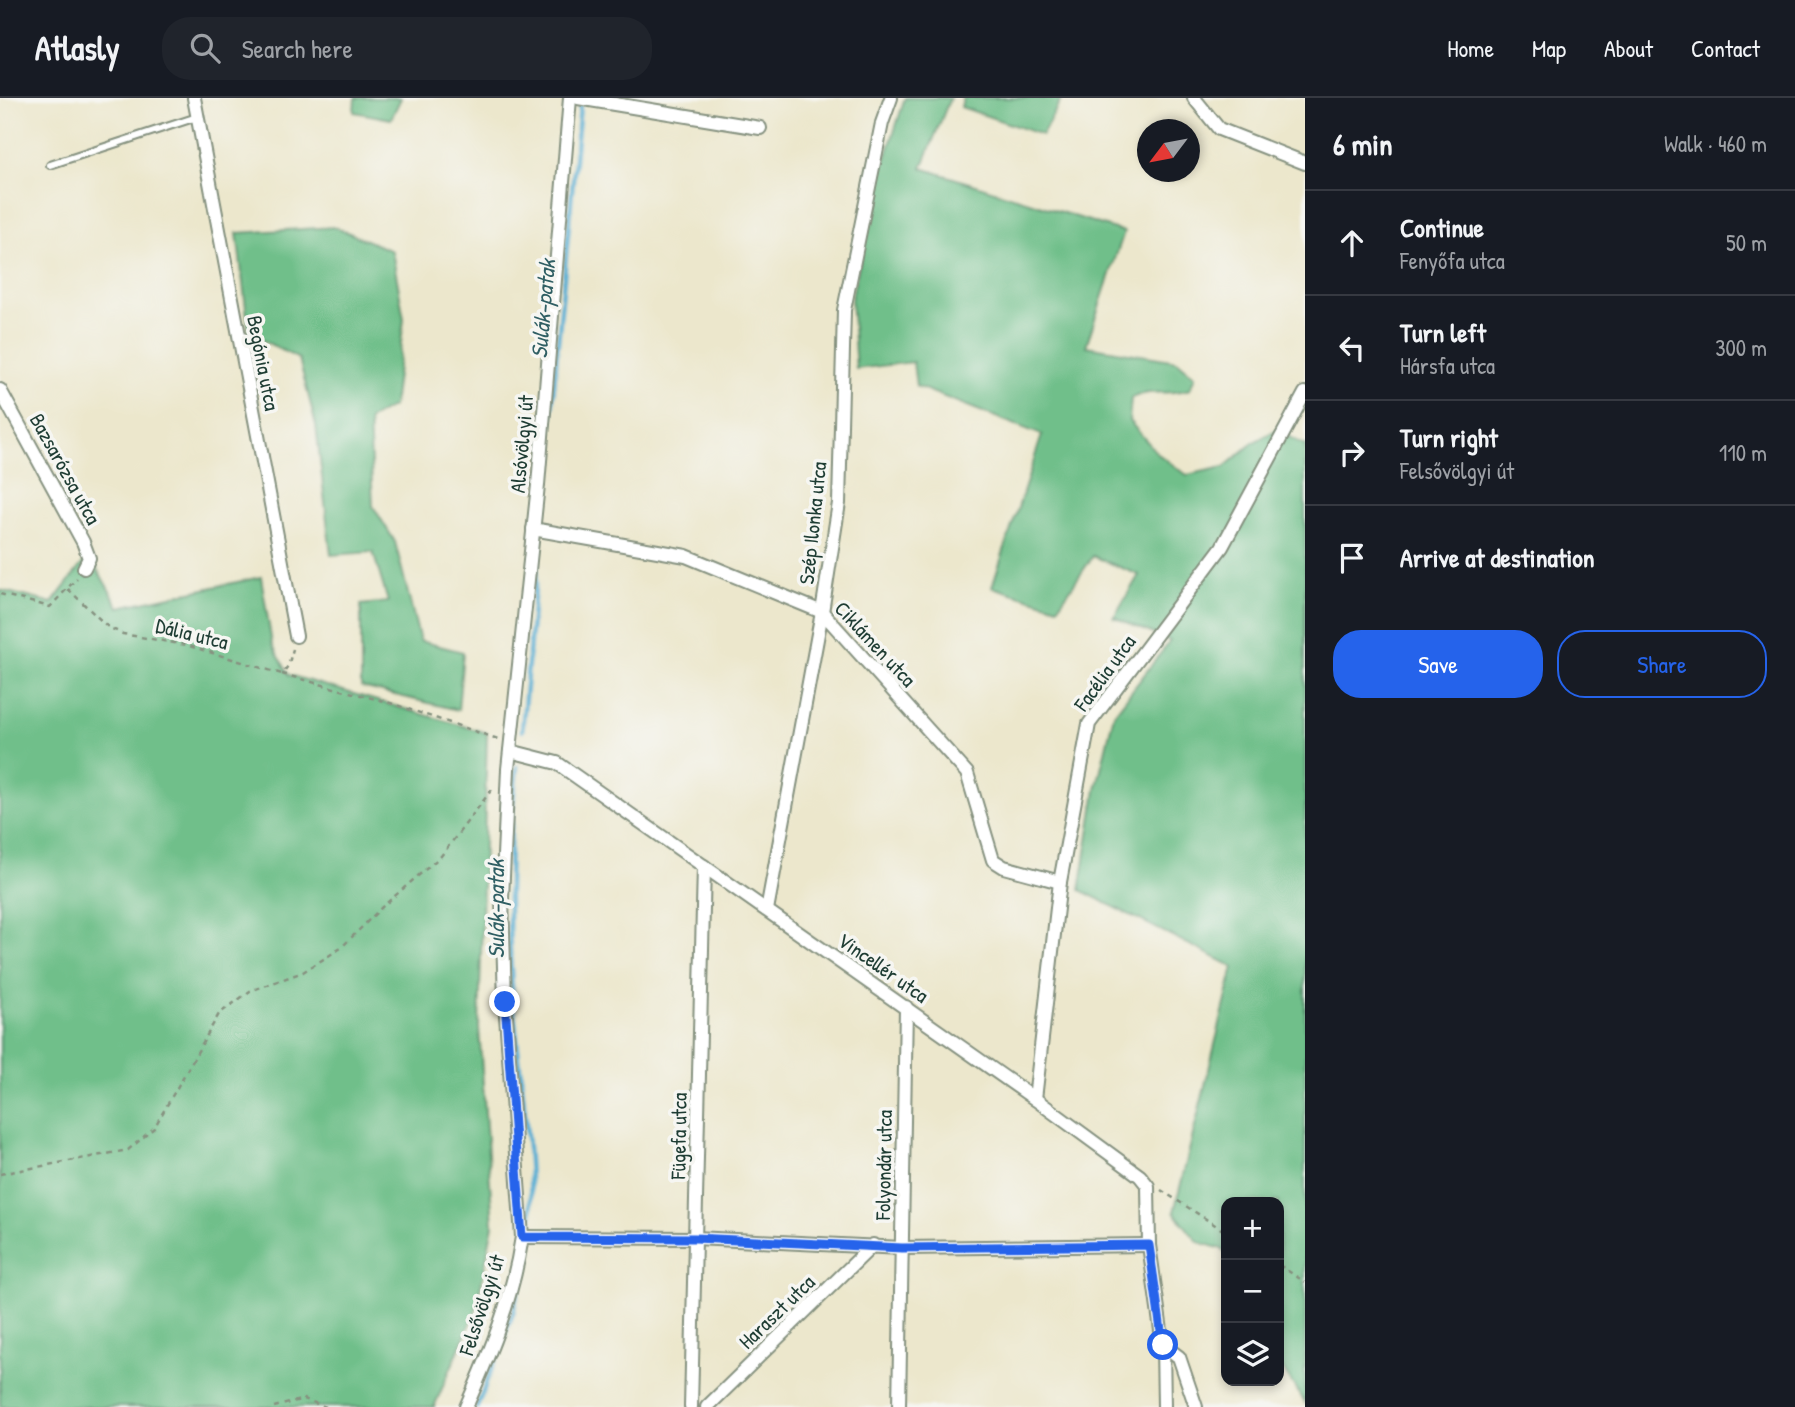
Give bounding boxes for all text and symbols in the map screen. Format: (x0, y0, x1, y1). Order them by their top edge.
search box (162, 17, 652, 80)
text: Atlasly (35, 26, 120, 70)
icon: search (186, 29, 224, 67)
text: Search here (242, 31, 353, 66)
text: Home (1447, 32, 1494, 64)
text: Map (1532, 32, 1566, 64)
text: About (1604, 32, 1653, 64)
text: Contact (1691, 32, 1760, 64)
north arrow (1137, 119, 1200, 182)
text: 6 min (1333, 124, 1393, 164)
text: Walk · 460 m (1664, 128, 1767, 159)
text: Continue (1400, 210, 1484, 245)
icon: ahead (1333, 224, 1371, 262)
text: 50 m (1726, 227, 1767, 258)
text: Fenyőfa utca (1400, 245, 1505, 276)
water label: Sulák-patak (523, 256, 563, 360)
street label: Begónia utca (240, 313, 287, 413)
text: Turn left (1400, 315, 1486, 350)
icon: left (1333, 329, 1371, 367)
text: 300 m (1715, 332, 1767, 363)
text: Hársfa utca (1400, 350, 1495, 381)
street label: Alsóvölgyi út (503, 393, 540, 494)
street label: Bazsarózsa utca (23, 408, 108, 530)
text: Turn right (1400, 420, 1498, 455)
icon: right (1333, 434, 1371, 472)
text: 110 m (1719, 437, 1767, 468)
text: Felsővölgyi út (1400, 455, 1514, 486)
street label: Szép Ilonka utca (792, 460, 833, 586)
icon: arrive (1333, 539, 1371, 577)
text: Arrive at destination (1400, 540, 1595, 575)
street label: Ciklámen utca (828, 594, 923, 693)
street label: Dália utca (153, 611, 231, 656)
street label: Facélia utca (1066, 629, 1142, 718)
button: Save (1333, 630, 1543, 698)
button: Share (1557, 630, 1767, 698)
water label: Sulák-patak (480, 857, 512, 959)
street label: Vincellér utca (832, 926, 935, 1010)
route end (489, 986, 520, 1017)
street label: Fügefa utca (663, 1092, 694, 1181)
street label: Folyondár utca (868, 1110, 899, 1221)
map controls (1221, 1197, 1284, 1386)
button: + (1221, 1197, 1284, 1260)
street label: Felsővölgyi út (451, 1250, 512, 1360)
button: − (1221, 1260, 1284, 1323)
street label: Haraszt utca (732, 1268, 821, 1355)
button: layers (1221, 1323, 1284, 1386)
route start (1147, 1329, 1178, 1360)

